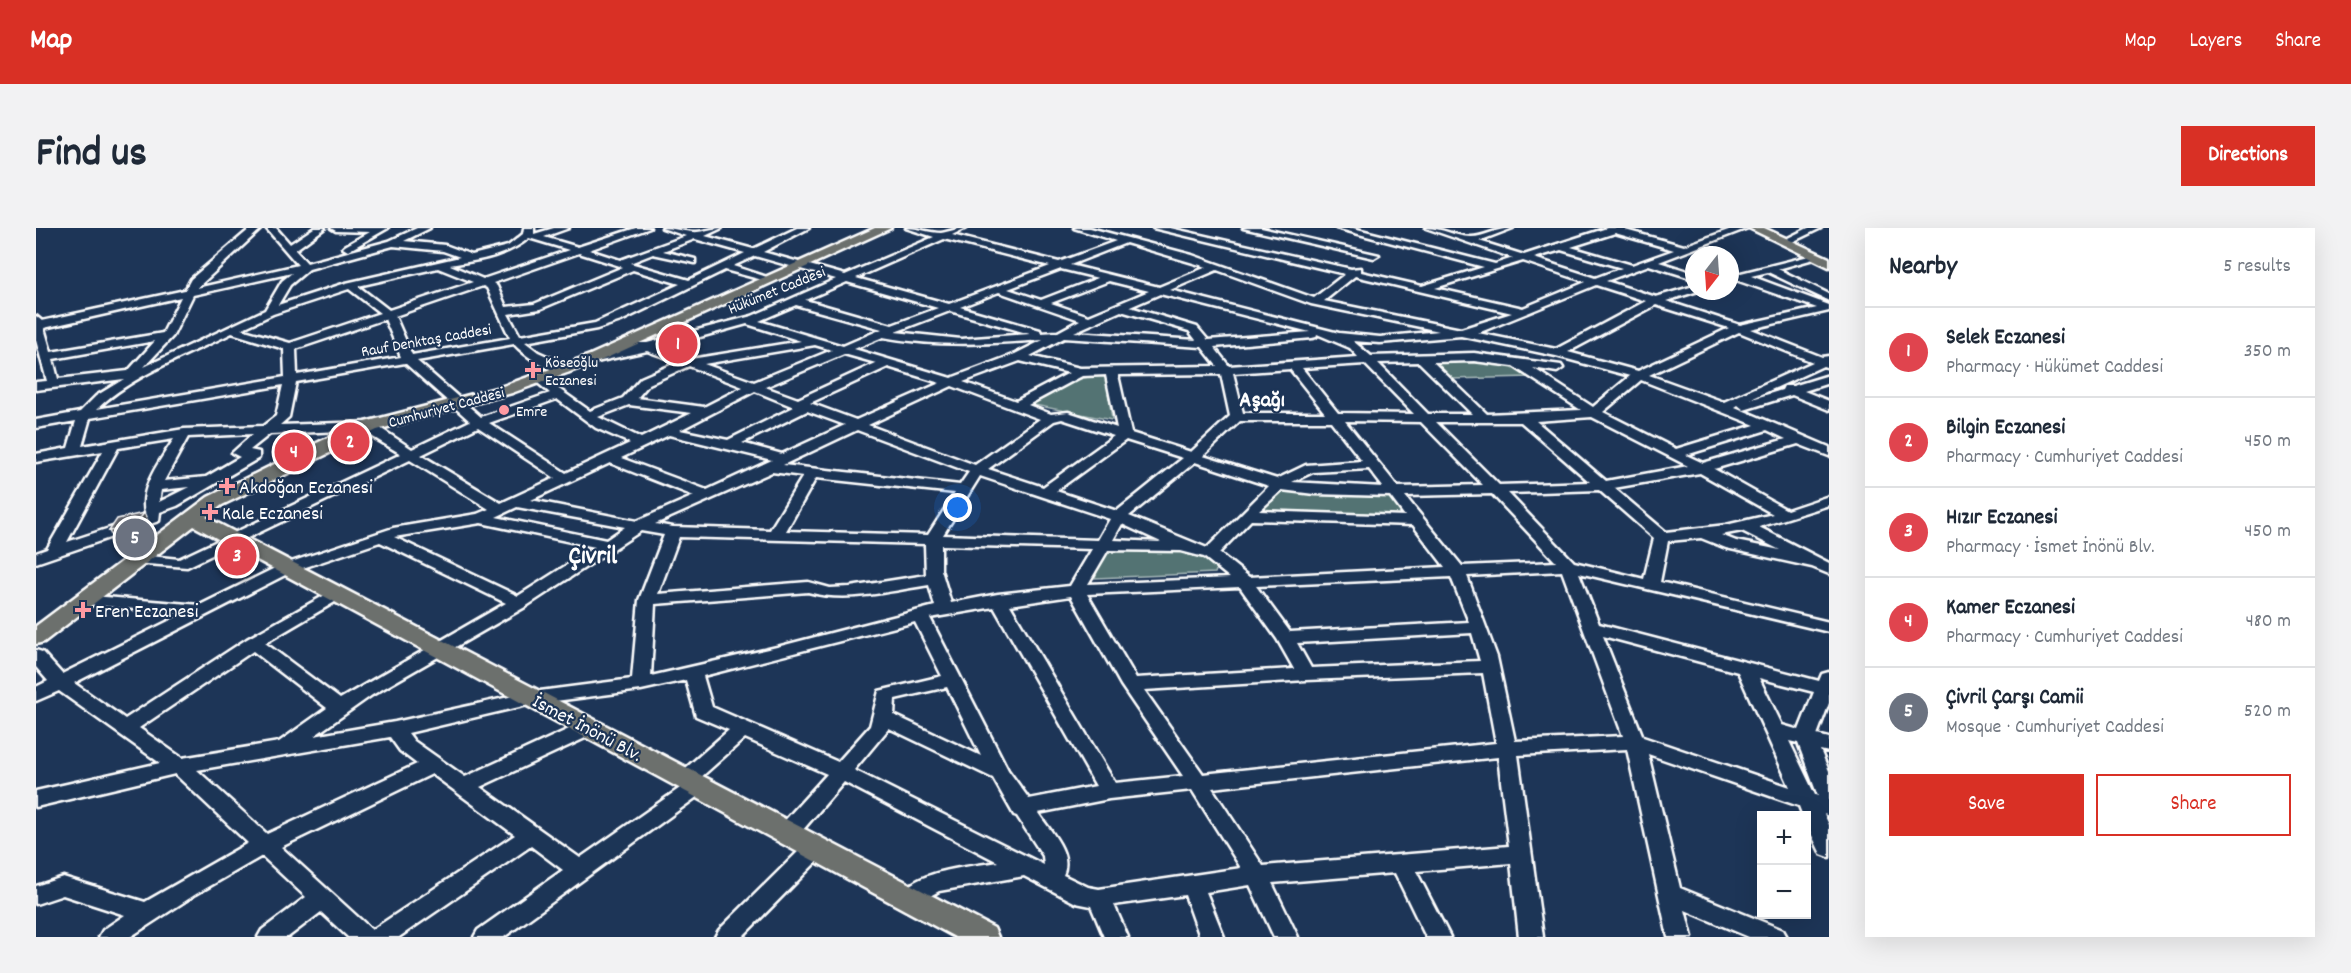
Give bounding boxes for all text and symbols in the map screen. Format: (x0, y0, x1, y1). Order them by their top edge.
text: Map (30, 22, 72, 62)
text: Map (2125, 27, 2156, 57)
text: Layers (2189, 27, 2242, 57)
text: Share (2275, 27, 2321, 57)
text: Find us (36, 126, 147, 186)
button: Directions (2181, 126, 2315, 186)
north arrow (1685, 246, 1739, 300)
text: Nearby (1889, 249, 1957, 286)
text: 5 results (2223, 253, 2291, 281)
street label: Hükümet Caddesi (725, 261, 829, 321)
street label: Rauf Denktaş Caddesi (360, 319, 493, 364)
pin: 1 (658, 322, 698, 366)
text: Selek Eczanesi (1946, 323, 2065, 354)
text: 1 (1906, 338, 1911, 366)
text: 350 m (2244, 338, 2291, 366)
place label: Köseoğlu Eczanesi (545, 352, 598, 393)
text: Pharmacy · Hükümet Caddesi (1946, 354, 2163, 382)
marker: Köseoğlu Eczanesi (526, 363, 540, 377)
street label: Cumhuriyet Caddesi (386, 382, 507, 435)
district label: Aşağı (1239, 386, 1285, 417)
place label: Emre (516, 401, 547, 424)
marker: Emre (497, 403, 511, 417)
text: Bilgin Eczanesi (1946, 413, 2065, 444)
pin: 2 (330, 420, 370, 464)
text: 2 (1904, 428, 1913, 456)
text: 450 m (2244, 428, 2291, 456)
pin: 4 (274, 430, 314, 474)
text: Pharmacy · Cumhuriyet Caddesi (1946, 444, 2183, 472)
place label: Akdoğan Eczanesi (239, 475, 373, 503)
marker: Akdoğan Eczanesi (220, 479, 234, 493)
your location (943, 493, 972, 522)
place label: Kale Eczanesi (222, 501, 323, 529)
text: Hızır Eczanesi (1946, 503, 2058, 534)
marker: Kale Eczanesi (203, 505, 217, 519)
pin: 5 (116, 516, 154, 560)
text: 3 (1904, 518, 1913, 546)
text: 450 m (2244, 518, 2291, 546)
pin: 3 (218, 534, 256, 578)
text: Pharmacy · İsmet İnönü Blv. (1946, 534, 2155, 562)
district label: Çivril (569, 539, 618, 576)
text: Kamer Eczanesi (1946, 593, 2075, 624)
place label: Eren Eczanesi (95, 599, 199, 627)
marker: Eren Eczanesi (76, 603, 90, 617)
text: 4 (1904, 608, 1913, 636)
text: 480 m (2245, 608, 2291, 636)
text: Pharmacy · Cumhuriyet Caddesi (1946, 624, 2183, 652)
text: Çivril Çarşı Camii (1946, 683, 2084, 714)
street label: İsmet İnönü Blv. (527, 689, 646, 770)
text: 5 (1904, 698, 1913, 726)
text: 520 m (2244, 698, 2291, 726)
text: Mosque · Cumhuriyet Caddesi (1946, 714, 2164, 742)
button: Save (1889, 774, 2084, 836)
button: Share (2096, 774, 2291, 836)
map controls (1757, 811, 1811, 919)
button: + (1757, 811, 1811, 865)
button: − (1757, 865, 1811, 919)

